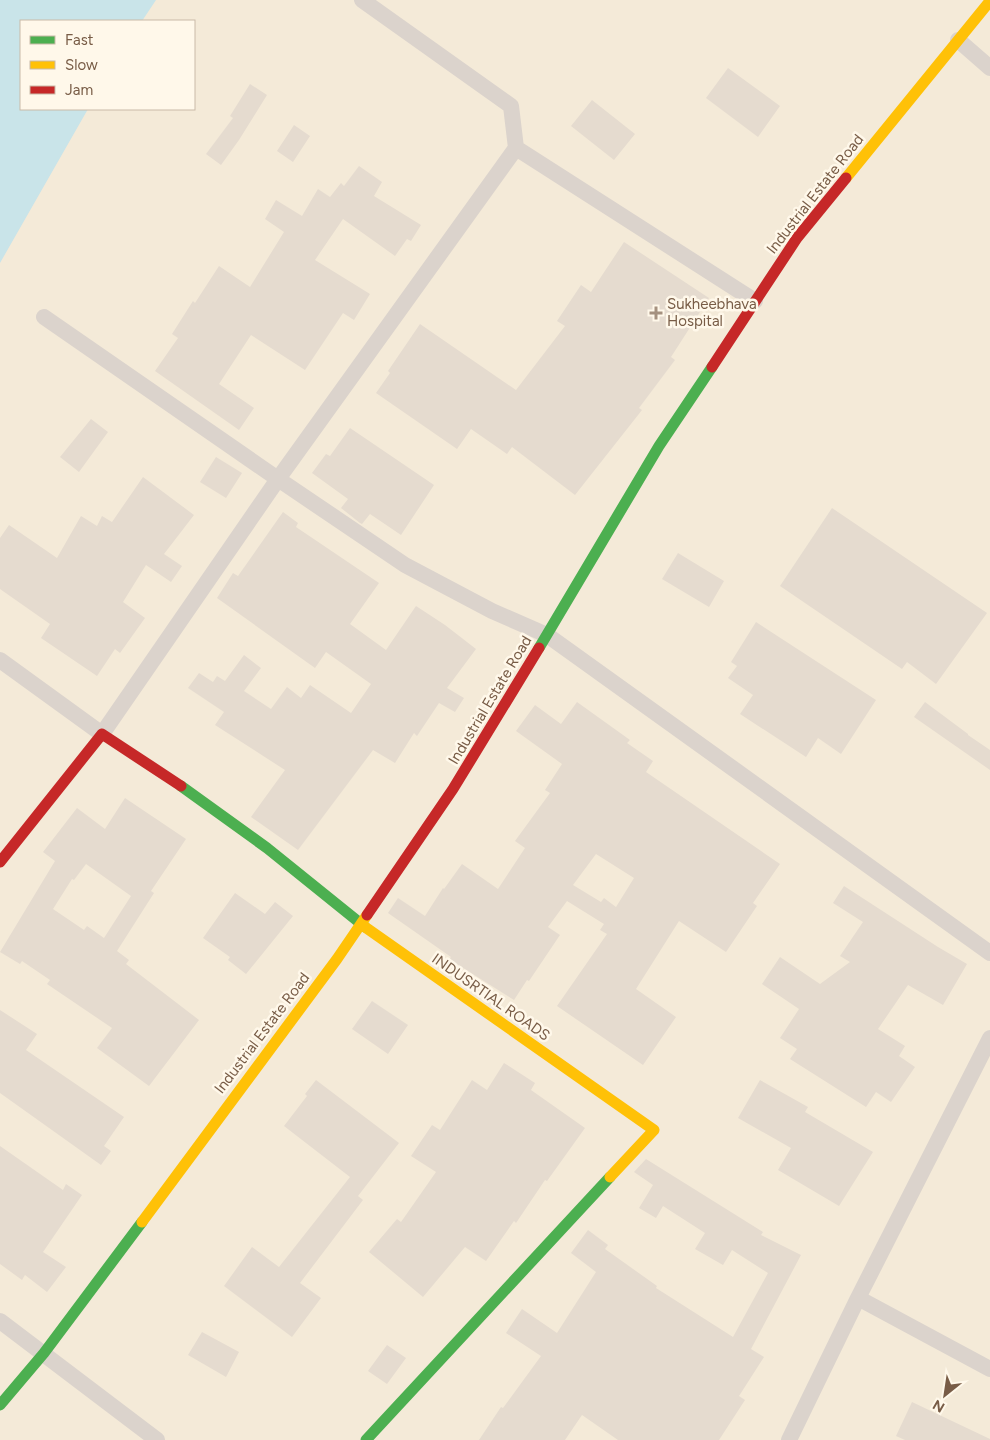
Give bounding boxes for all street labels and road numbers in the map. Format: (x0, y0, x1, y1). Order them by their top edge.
street label: Industrial Estate Road (763, 131, 867, 257)
street label: Industrial Estate Road (445, 633, 535, 767)
street label: INDUSRTIAL ROADS (429, 950, 553, 1044)
street label: Industrial Estate Road (211, 969, 313, 1097)

